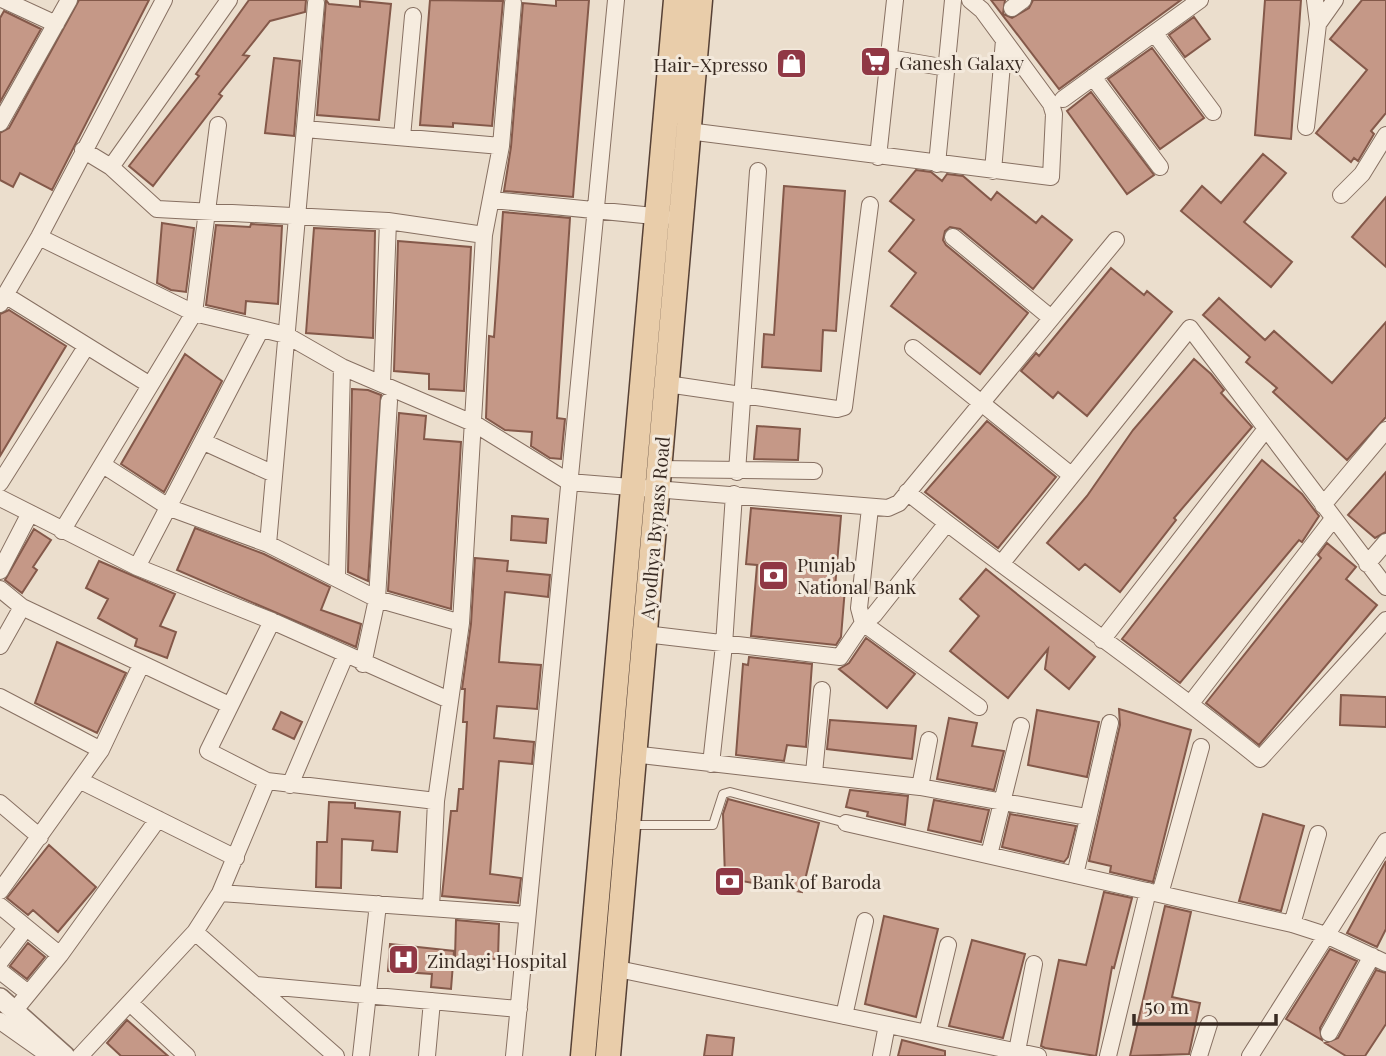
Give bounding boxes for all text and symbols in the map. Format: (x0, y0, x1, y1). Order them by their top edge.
supermarket icon: Ganesh Galaxy (859, 45, 893, 79)
shop icon: Hair-Xpresso (774, 47, 808, 81)
place label: Ganesh Galaxy (899, 49, 1025, 75)
place label: Hair-Xpresso (653, 51, 768, 77)
street label: Ayodhya Bypass Road (633, 435, 675, 622)
place label: Punjab National Bank (797, 551, 917, 599)
bank icon: Punjab National Bank (757, 558, 791, 592)
bank icon: Bank of Baroda (712, 864, 746, 898)
place label: Bank of Baroda (752, 868, 882, 894)
hospital icon: Zindagi Hospital (387, 943, 421, 977)
place label: Zindagi Hospital (427, 947, 568, 973)
scale bar (1134, 982, 1276, 1026)
text: 50 m (1144, 991, 1190, 1019)

